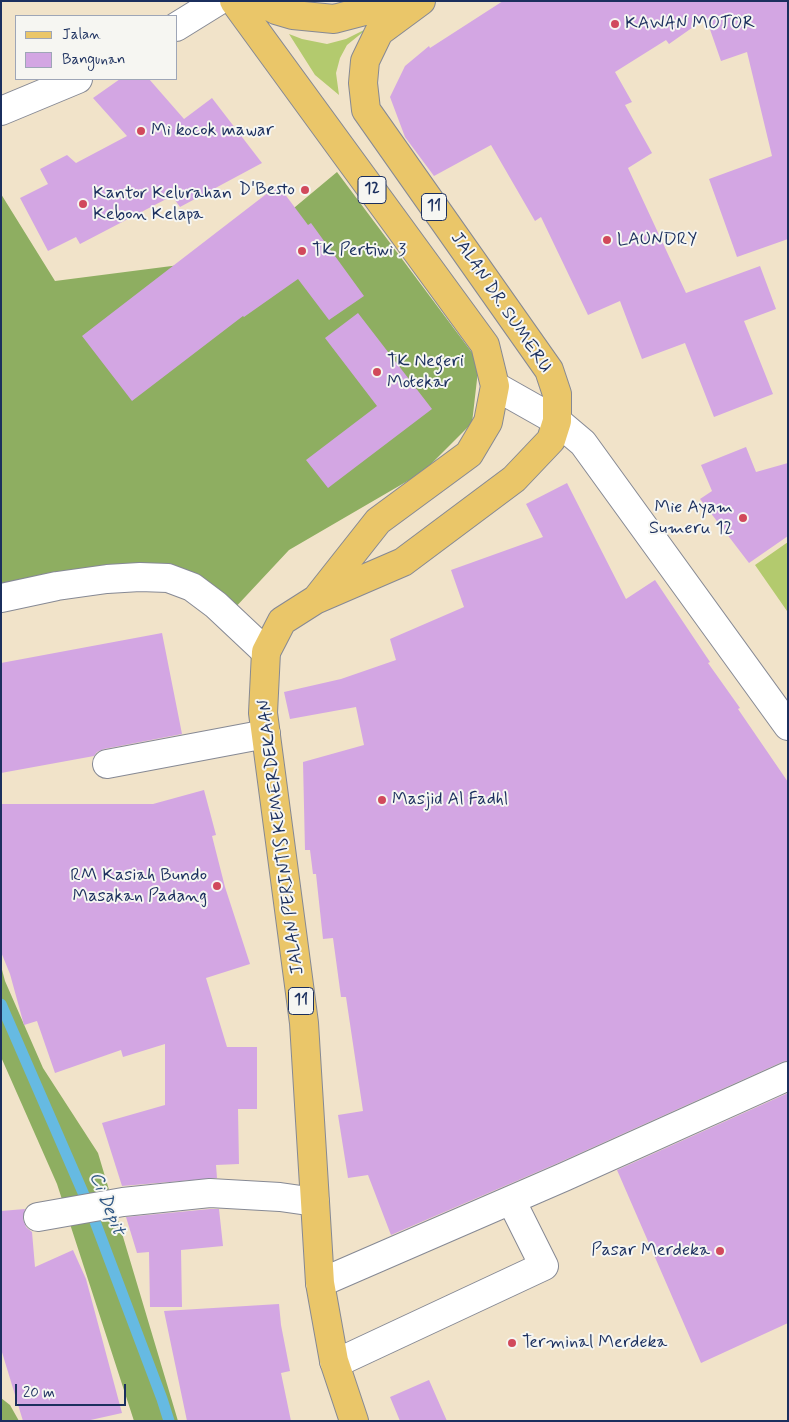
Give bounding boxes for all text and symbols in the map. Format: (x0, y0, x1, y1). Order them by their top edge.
place label: KAWAN MOTOR (625, 13, 755, 35)
legend (15, 15, 178, 80)
marker: KAWAN MOTOR (609, 18, 621, 30)
text: Jalan (62, 25, 101, 45)
text: Bangunan (62, 50, 125, 70)
place label: Mi kocok mawar (151, 120, 274, 142)
marker: Mi kocok mawar (135, 125, 147, 137)
road number: 12 (358, 176, 386, 204)
place label: D'Besto (239, 179, 295, 201)
place label: Kantor Kelurahan Kebon Kelapa (93, 183, 232, 225)
marker: D'Besto (299, 184, 311, 196)
road number: 11 (422, 193, 446, 220)
marker: Kantor Kelurahan Kebon Kelapa (77, 198, 89, 210)
street label: JALAN DR. SUMERU (445, 229, 555, 377)
place label: LAUNDRY (617, 229, 697, 251)
marker: LAUNDRY (601, 234, 613, 246)
place label: TK Pertiwi 3 (312, 240, 406, 262)
marker: TK Pertiwi 3 (296, 245, 308, 257)
place label: TK Negeri Motekar (387, 351, 464, 394)
marker: TK Negeri Motekar (371, 366, 383, 378)
place label: Mie Ayam Sumeru 12 (649, 497, 733, 540)
marker: Mie Ayam Sumeru 12 (737, 512, 749, 524)
street label: JALAN PERINTIS KEMERDEKAAN (254, 698, 310, 976)
place label: Masjid Al Fadhl (392, 789, 508, 811)
marker: Masjid Al Fadhl (376, 794, 388, 806)
place label: RM Kasiah Bundo Masakan Padang (70, 865, 207, 908)
marker: RM Kasiah Bundo Masakan Padang (211, 880, 223, 892)
road number: 11 (288, 988, 314, 1014)
water label: Ci Depit (83, 1169, 129, 1239)
place label: Pasar Merdeka (591, 1240, 710, 1262)
marker: Pasar Merdeka (714, 1245, 726, 1257)
place label: Terminal Merdeka (522, 1332, 667, 1354)
marker: Terminal Merdeka (506, 1337, 518, 1349)
scale bar (18, 1374, 129, 1406)
text: 20 m (23, 1383, 55, 1403)

